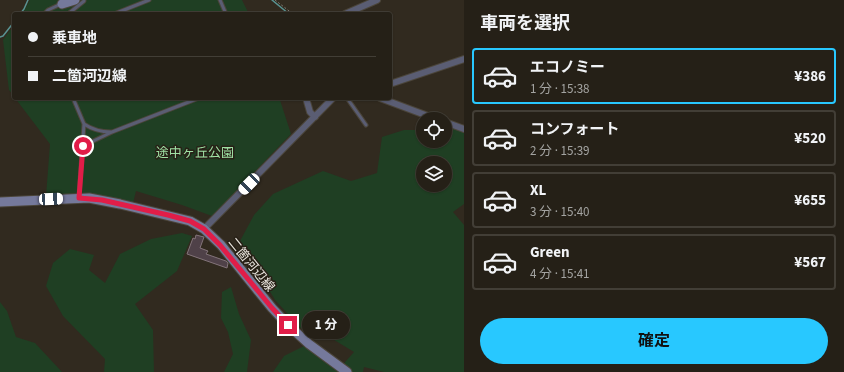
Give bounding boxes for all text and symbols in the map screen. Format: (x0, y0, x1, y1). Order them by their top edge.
text: 車両を選択 (480, 11, 570, 36)
text: 乗車地 (52, 28, 97, 49)
text: エコノミー (530, 57, 605, 78)
icon: car (482, 58, 518, 94)
text: 二箇河辺線 (52, 66, 127, 87)
text: ¥386 (794, 66, 826, 87)
text: 1 分 · 15:38 (530, 80, 590, 98)
map controls (416, 112, 452, 192)
button: locate (416, 112, 452, 148)
text: コンフォート (530, 119, 620, 140)
icon: car (482, 120, 518, 156)
text: ¥520 (794, 128, 826, 149)
route start (74, 137, 92, 155)
text: 2 分 · 15:39 (530, 142, 590, 160)
park label: 途中ヶ丘公園 (156, 144, 234, 162)
button: layers (416, 156, 452, 192)
car (236, 171, 262, 197)
text: XL (530, 180, 546, 201)
icon: car (482, 182, 518, 218)
text: ¥655 (794, 190, 826, 211)
car (39, 192, 63, 206)
text: 3 分 · 15:40 (530, 203, 590, 221)
street label: 二箇河辺線 (224, 234, 279, 296)
text: Green (530, 242, 570, 263)
icon: car (482, 244, 518, 280)
text: ¥567 (794, 252, 826, 273)
text: 4 分 · 15:41 (530, 265, 590, 283)
callout: 1 分 (302, 311, 350, 339)
route end (279, 316, 297, 334)
text: 1 分 (315, 316, 337, 334)
button: 確定 (480, 318, 828, 364)

